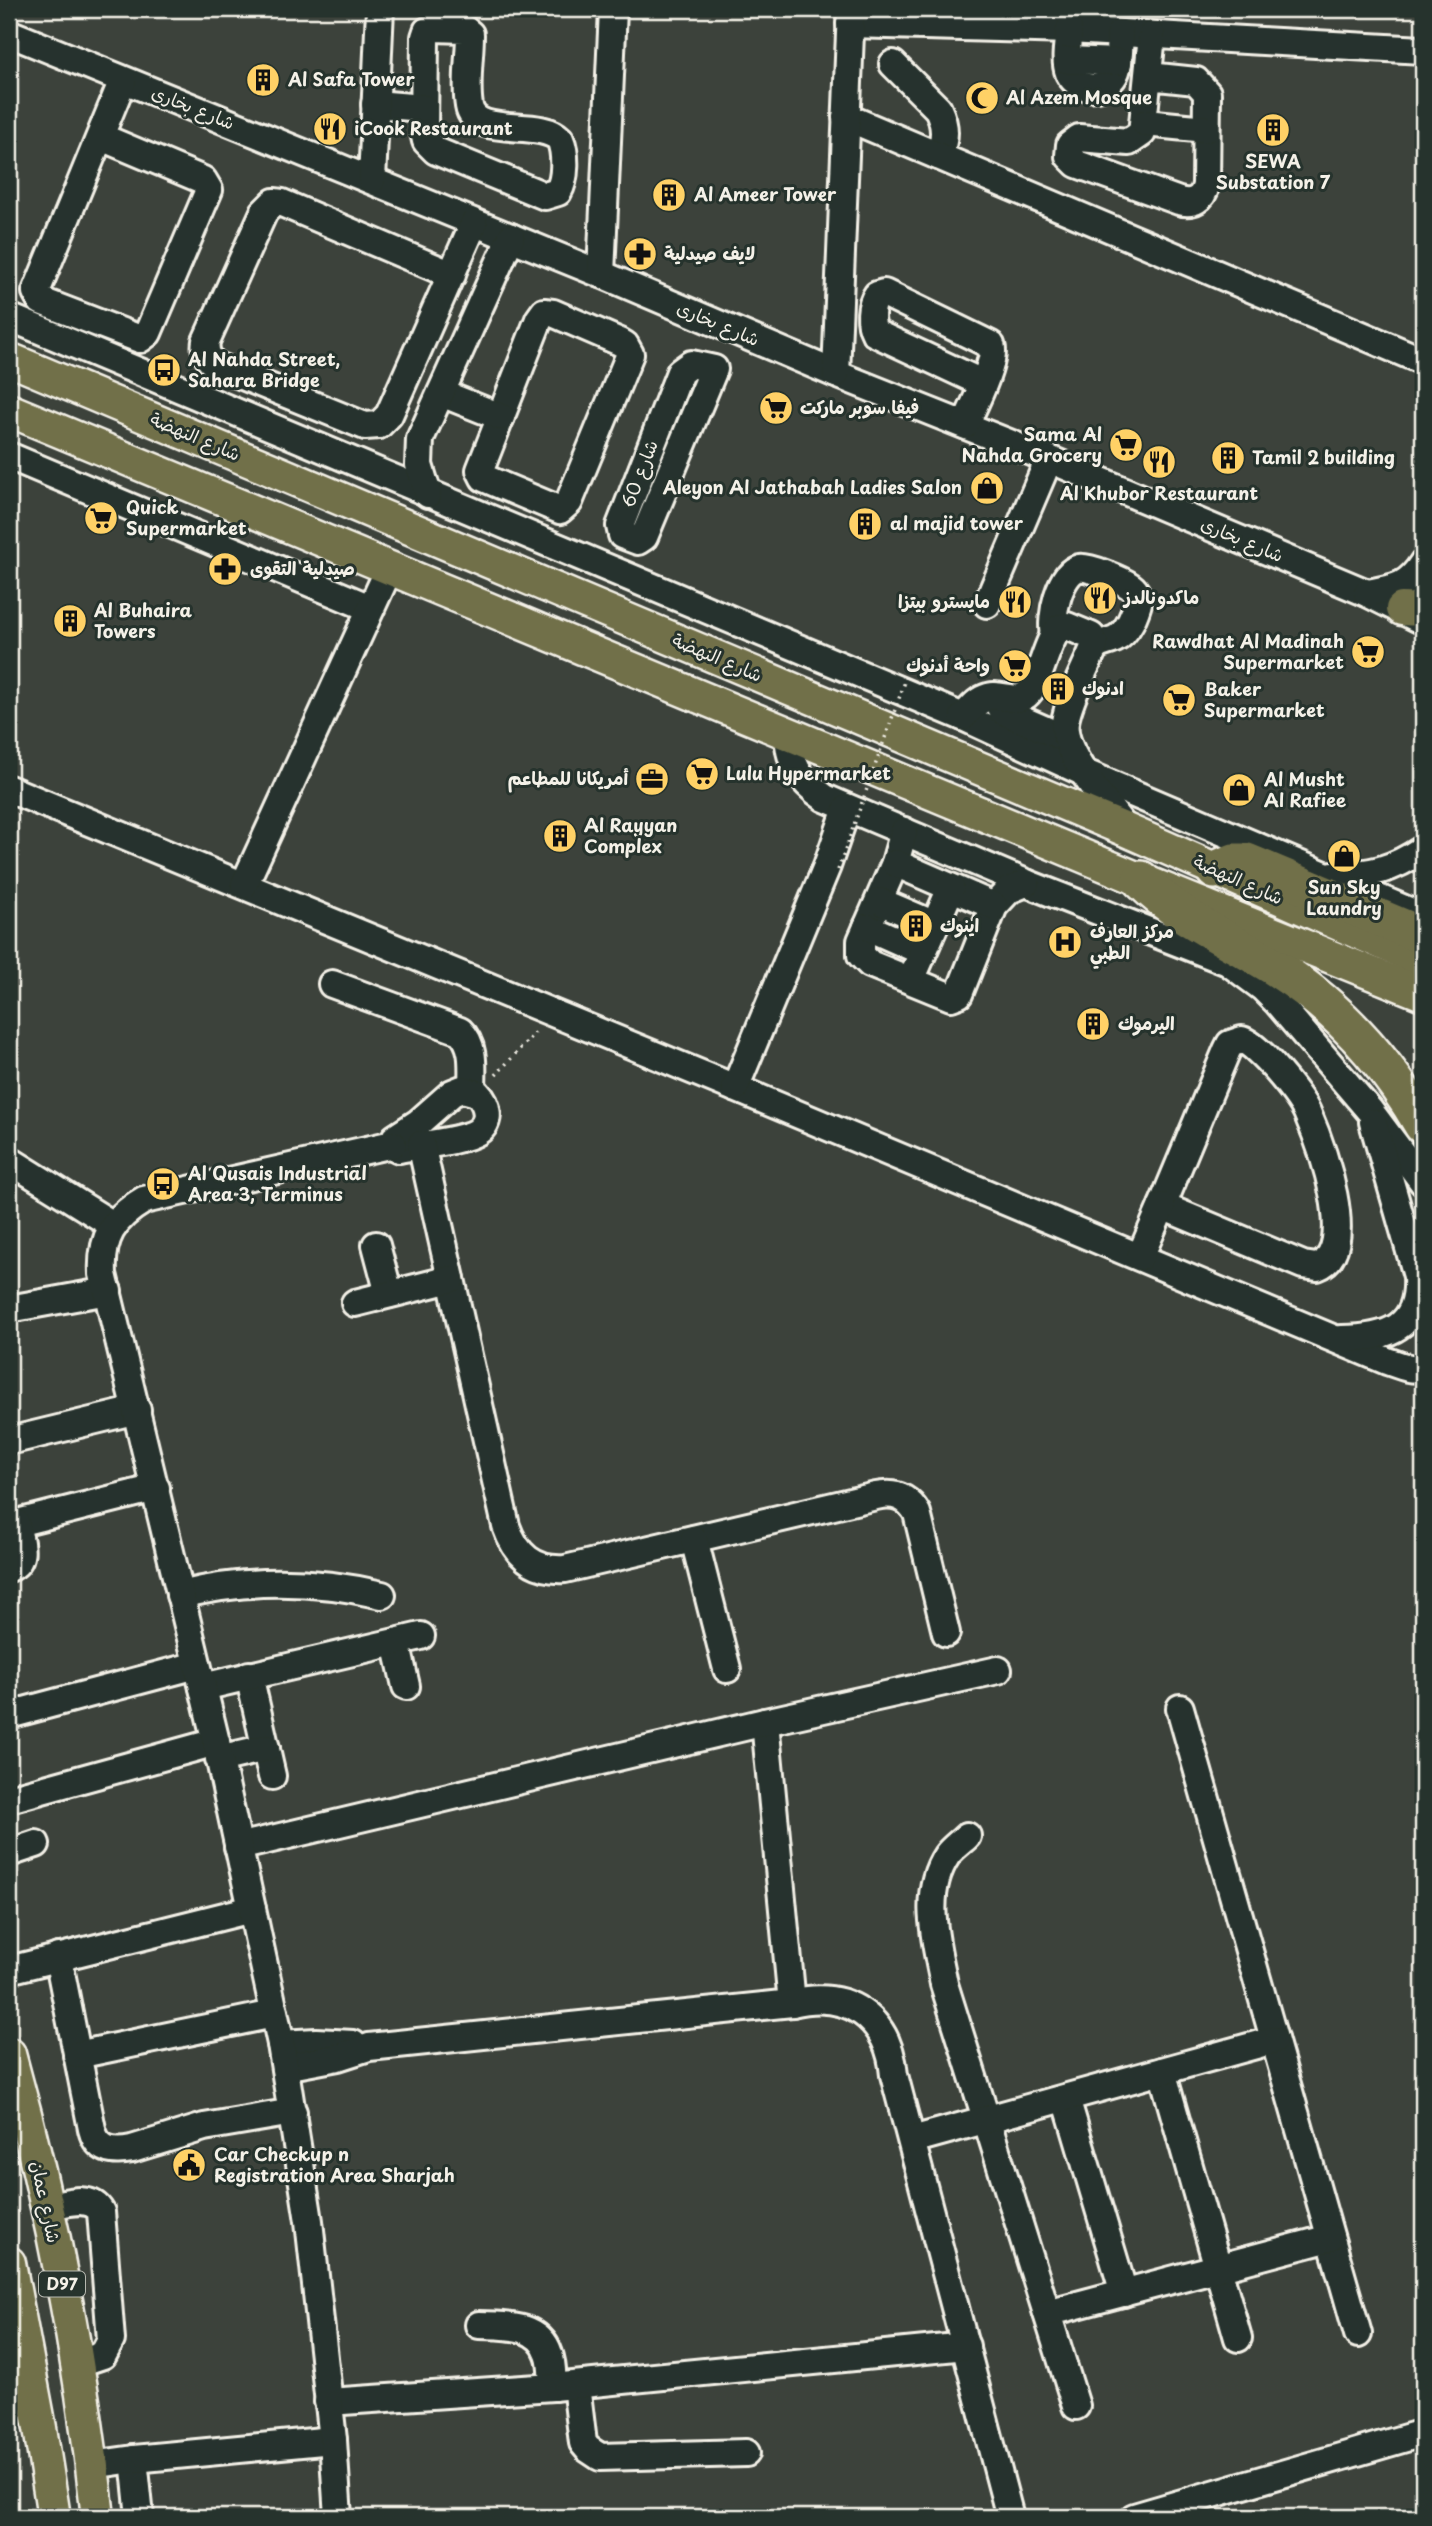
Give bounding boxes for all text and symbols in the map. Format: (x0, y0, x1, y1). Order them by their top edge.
building icon: Al Safa Tower (244, 61, 282, 99)
place label: Al Safa Tower (287, 65, 415, 92)
street label: شارع بخارى (148, 78, 239, 135)
mosque icon: Al Azem Mosque (963, 79, 1001, 117)
place label: Al Azem Mosque (1005, 83, 1152, 110)
restaurant icon: iCook Restaurant (311, 110, 349, 148)
building icon: SEWA Substation 7 (1254, 111, 1292, 149)
place label: iCook Restaurant (354, 114, 513, 141)
place label: SEWA Substation 7 (1216, 147, 1331, 195)
building icon: Al Ameer Tower (650, 176, 688, 214)
place label: Al Ameer Tower (693, 180, 837, 207)
pharmacy icon: لايف صيدلية (621, 235, 659, 273)
place label: لايف صيدلية (664, 239, 755, 266)
street label: شارع بخارى (673, 293, 764, 352)
place label: Al Nahda Street, Sahara Bridge (187, 345, 340, 393)
bus stop icon: Al Nahda Street, Sahara Bridge (145, 351, 183, 389)
supermarket icon: فيفا سوبر ماركت (757, 389, 795, 427)
place label: فيفا سوبر ماركت (800, 393, 919, 420)
street label: شارع النهضة (146, 405, 245, 467)
place label: Sama Al Nahda Grocery (962, 420, 1102, 468)
supermarket icon: Sama Al Nahda Grocery (1107, 426, 1145, 464)
street label: شارع 60 (613, 436, 664, 511)
building icon: Tamil 2 building (1209, 439, 1247, 477)
restaurant icon: Al Khubor Restaurant (1140, 443, 1178, 481)
place label: Tamil 2 building (1252, 443, 1395, 470)
shop icon: Aleyon Al Jathabah Ladies Salon (968, 469, 1006, 507)
place label: Aleyon Al Jathabah Ladies Salon (662, 473, 962, 500)
place label: Al Khubor Restaurant (1059, 479, 1258, 506)
place label: Quick Supermarket (126, 493, 247, 541)
supermarket icon: Quick Supermarket (82, 499, 120, 537)
building icon: al majid tower (846, 505, 884, 543)
place label: al majid tower (890, 509, 1024, 536)
street label: شارع بخارى (1197, 509, 1288, 568)
pharmacy icon: صيدلية التقوى (206, 550, 244, 588)
place label: صيدلية التقوى (250, 554, 355, 581)
restaurant icon: ماكدونالدز (1081, 579, 1119, 617)
restaurant icon: مايسترو بيتزا (996, 583, 1034, 621)
place label: ماكدونالدز (1122, 583, 1199, 610)
place label: مايسترو بيتزا (898, 587, 990, 614)
place label: Al Buhaira Towers (93, 596, 192, 644)
building icon: Al Buhaira Towers (51, 602, 89, 640)
street label: شارع النهضة (668, 626, 767, 688)
place label: Rawdhat Al Madinah Supermarket (1152, 627, 1344, 675)
supermarket icon: Rawdhat Al Madinah Supermarket (1349, 633, 1387, 671)
supermarket icon: واحة أدنوك (996, 647, 1034, 685)
place label: واحة أدنوك (906, 651, 990, 678)
building icon: ادنوك (1039, 670, 1077, 708)
place label: ادنوك (1082, 674, 1124, 701)
place label: Baker Supermarket (1204, 675, 1325, 723)
supermarket icon: Baker Supermarket (1160, 681, 1198, 719)
supermarket icon: Lulu Hypermarket (683, 755, 721, 793)
place label: Lulu Hypermarket (726, 759, 891, 786)
office icon: أمريكانا للمطاعم (633, 760, 671, 798)
place label: أمريكانا للمطاعم (508, 764, 628, 793)
place label: Al Musht Al Rafiee (1263, 765, 1346, 813)
shop icon: Al Musht Al Rafiee (1220, 771, 1258, 809)
place label: Al Rayyan Complex (584, 811, 677, 859)
building icon: Al Rayyan Complex (541, 817, 579, 855)
shop icon: Sun Sky Laundry (1325, 837, 1363, 875)
street label: شارع النهضة (1189, 847, 1288, 910)
place label: Sun Sky Laundry (1306, 873, 1382, 921)
building icon: اينوك (897, 907, 935, 945)
place label: اينوك (940, 911, 979, 938)
place label: مركز العارف الطبي (1090, 917, 1174, 969)
hospital icon: مركز العارف الطبي (1046, 923, 1084, 961)
building icon: اليرموك (1074, 1005, 1112, 1043)
place label: اليرموك (1118, 1009, 1175, 1036)
place label: Al Qusais Industrial Area 3, Terminus (187, 1159, 367, 1207)
bus stop icon: Al Qusais Industrial Area 3, Terminus (144, 1165, 182, 1203)
place label: Car Checkup n Registration Area Sharjah (214, 2140, 455, 2188)
public building icon: Car Checkup n Registration Area Sharjah (170, 2146, 208, 2184)
street label: شارع عمان (25, 2158, 68, 2245)
road number: D97 (39, 2272, 85, 2296)

